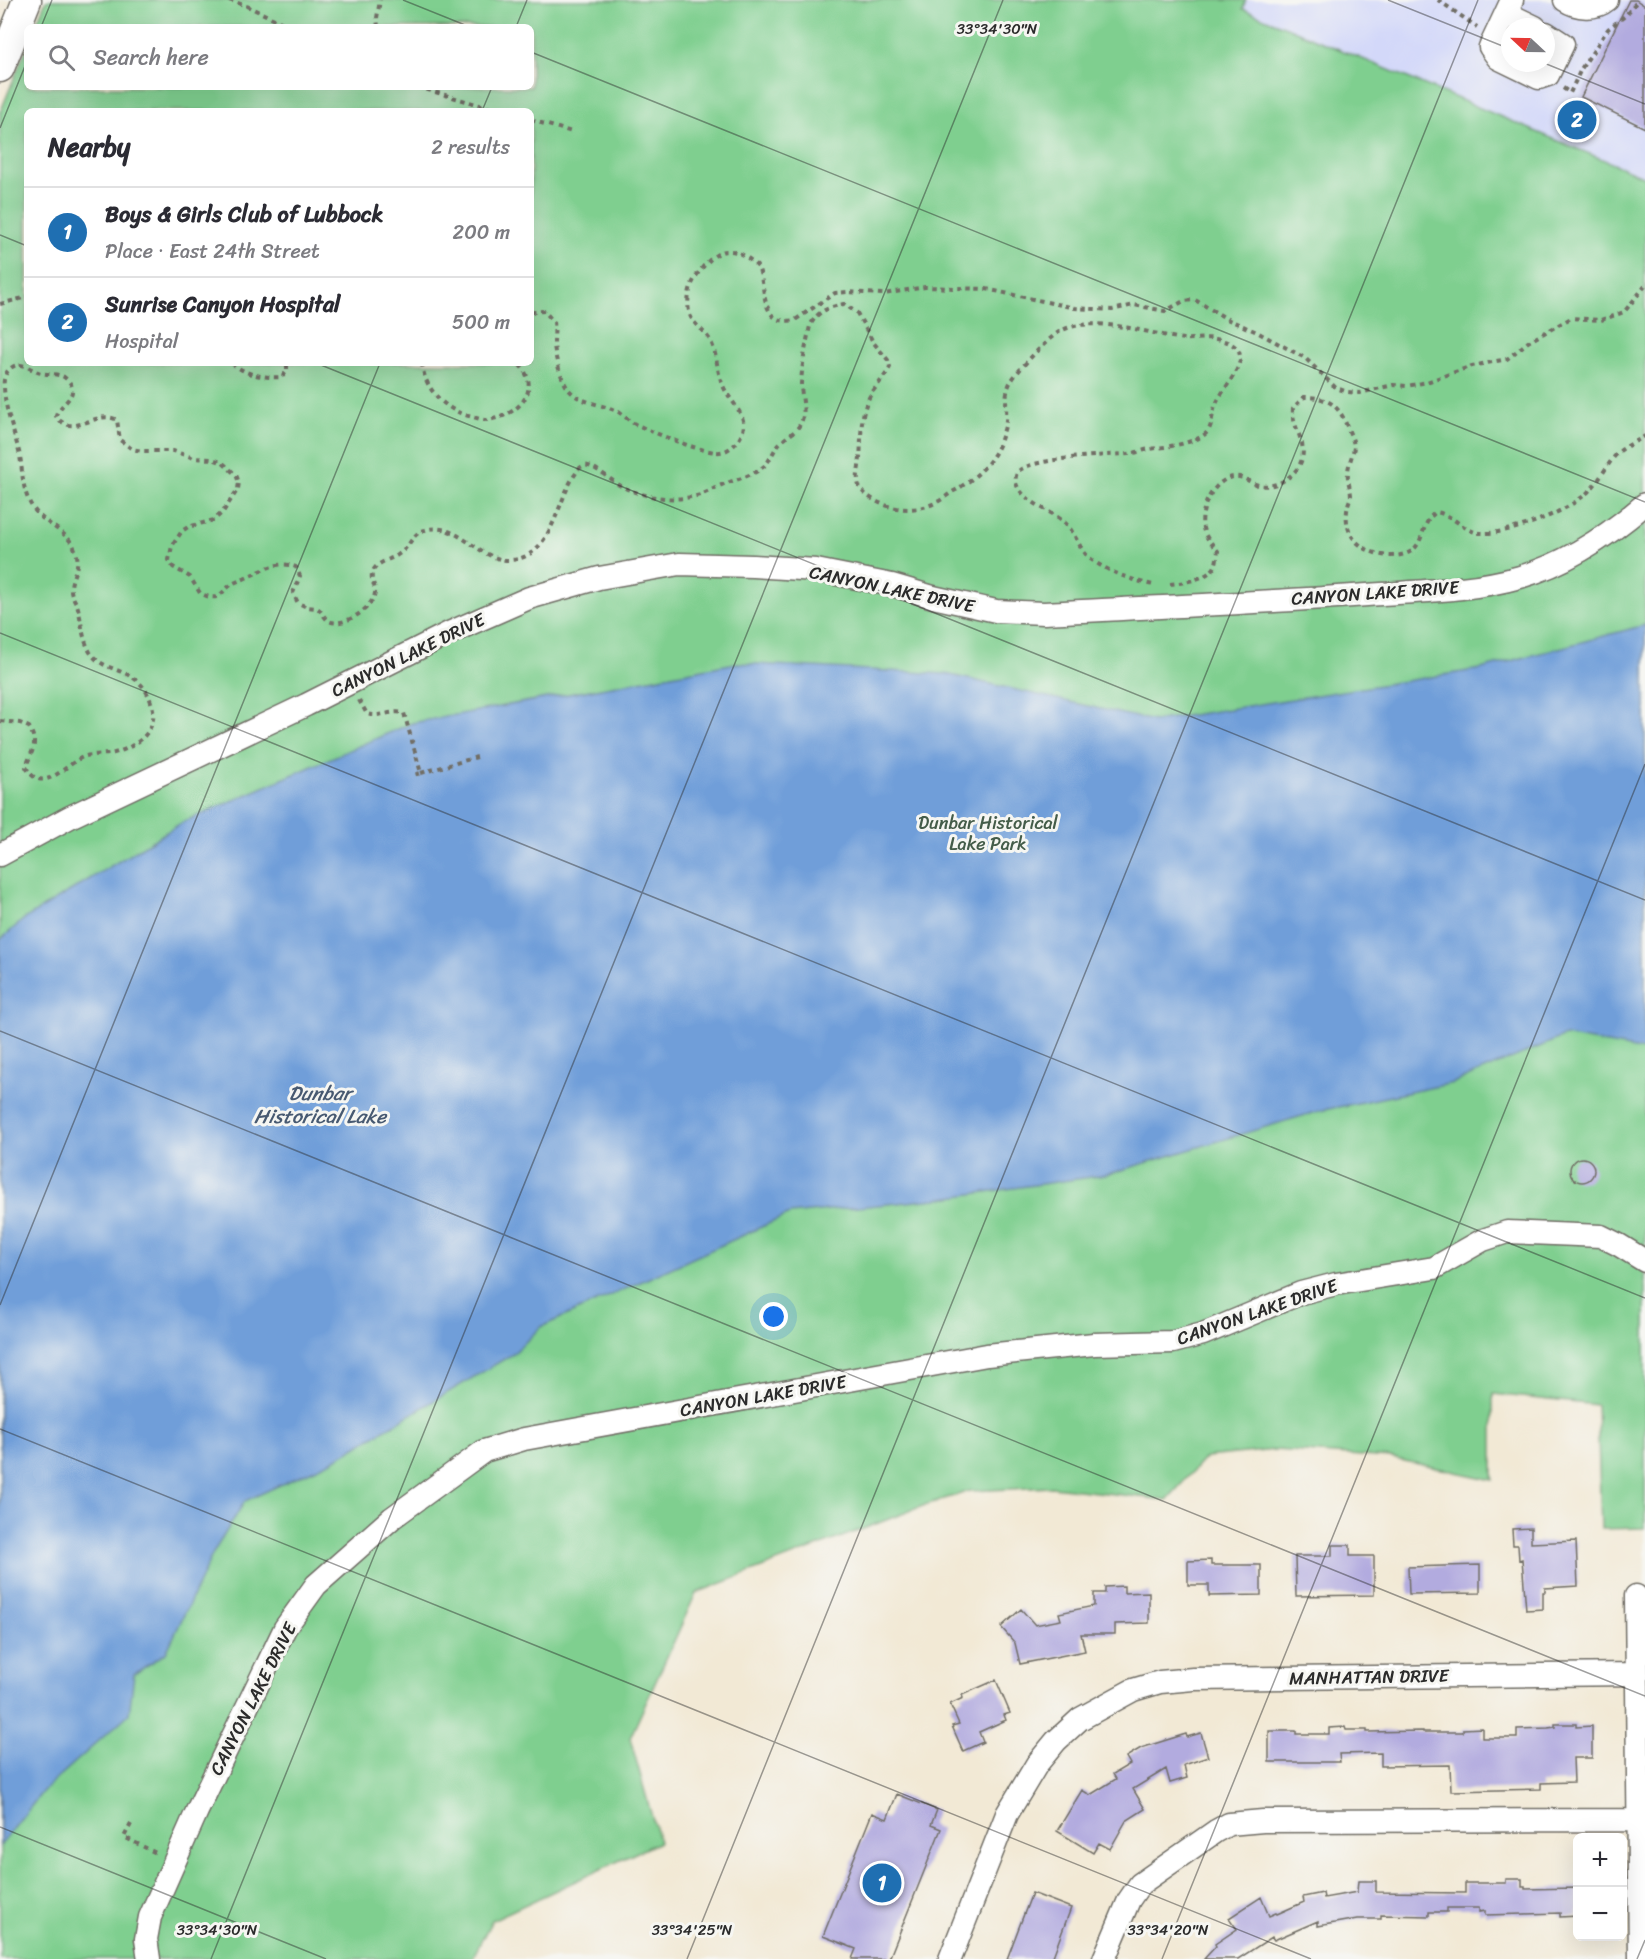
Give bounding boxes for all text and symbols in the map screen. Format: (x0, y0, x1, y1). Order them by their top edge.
text: 33°34'30"N (957, 16, 1038, 42)
north arrow (1501, 18, 1555, 72)
search box (24, 24, 534, 90)
text: Search here (93, 38, 209, 77)
icon: search (45, 41, 78, 74)
pin: 2 (1558, 98, 1596, 142)
text: Nearby (48, 124, 130, 170)
text: 2 results (431, 130, 510, 165)
text: Boys & Girls Club of Lubbock (105, 195, 384, 234)
text: 1 (63, 215, 72, 250)
text: 200 m (453, 215, 510, 250)
text: Place · East 24th Street (105, 234, 320, 269)
text: Sunrise Canyon Hospital (105, 285, 340, 324)
text: 2 (62, 305, 73, 340)
text: 500 m (452, 305, 510, 340)
text: Hospital (105, 324, 178, 359)
street label: CANYON LAKE DRIVE (807, 556, 978, 622)
street label: CANYON LAKE DRIVE (1290, 571, 1461, 615)
street label: CANYON LAKE DRIVE (326, 603, 491, 706)
park label: Dunbar Historical Lake Park (918, 807, 1059, 860)
water label: Dunbar Historical Lake (254, 1076, 388, 1134)
street label: CANYON LAKE DRIVE (1172, 1269, 1343, 1354)
your location (759, 1302, 788, 1331)
street label: CANYON LAKE DRIVE (678, 1365, 849, 1426)
street label: CANYON LAKE DRIVE (201, 1616, 306, 1781)
street label: MANHATTAN DRIVE (1289, 1660, 1450, 1694)
map controls (1573, 1833, 1627, 1941)
button: + (1573, 1833, 1627, 1887)
pin: 1 (862, 1860, 902, 1906)
button: − (1573, 1887, 1627, 1941)
text: 33°34'30"N (177, 1917, 258, 1943)
text: 33°34'25"N (652, 1917, 733, 1943)
text: 33°34'20"N (1128, 1917, 1209, 1943)

